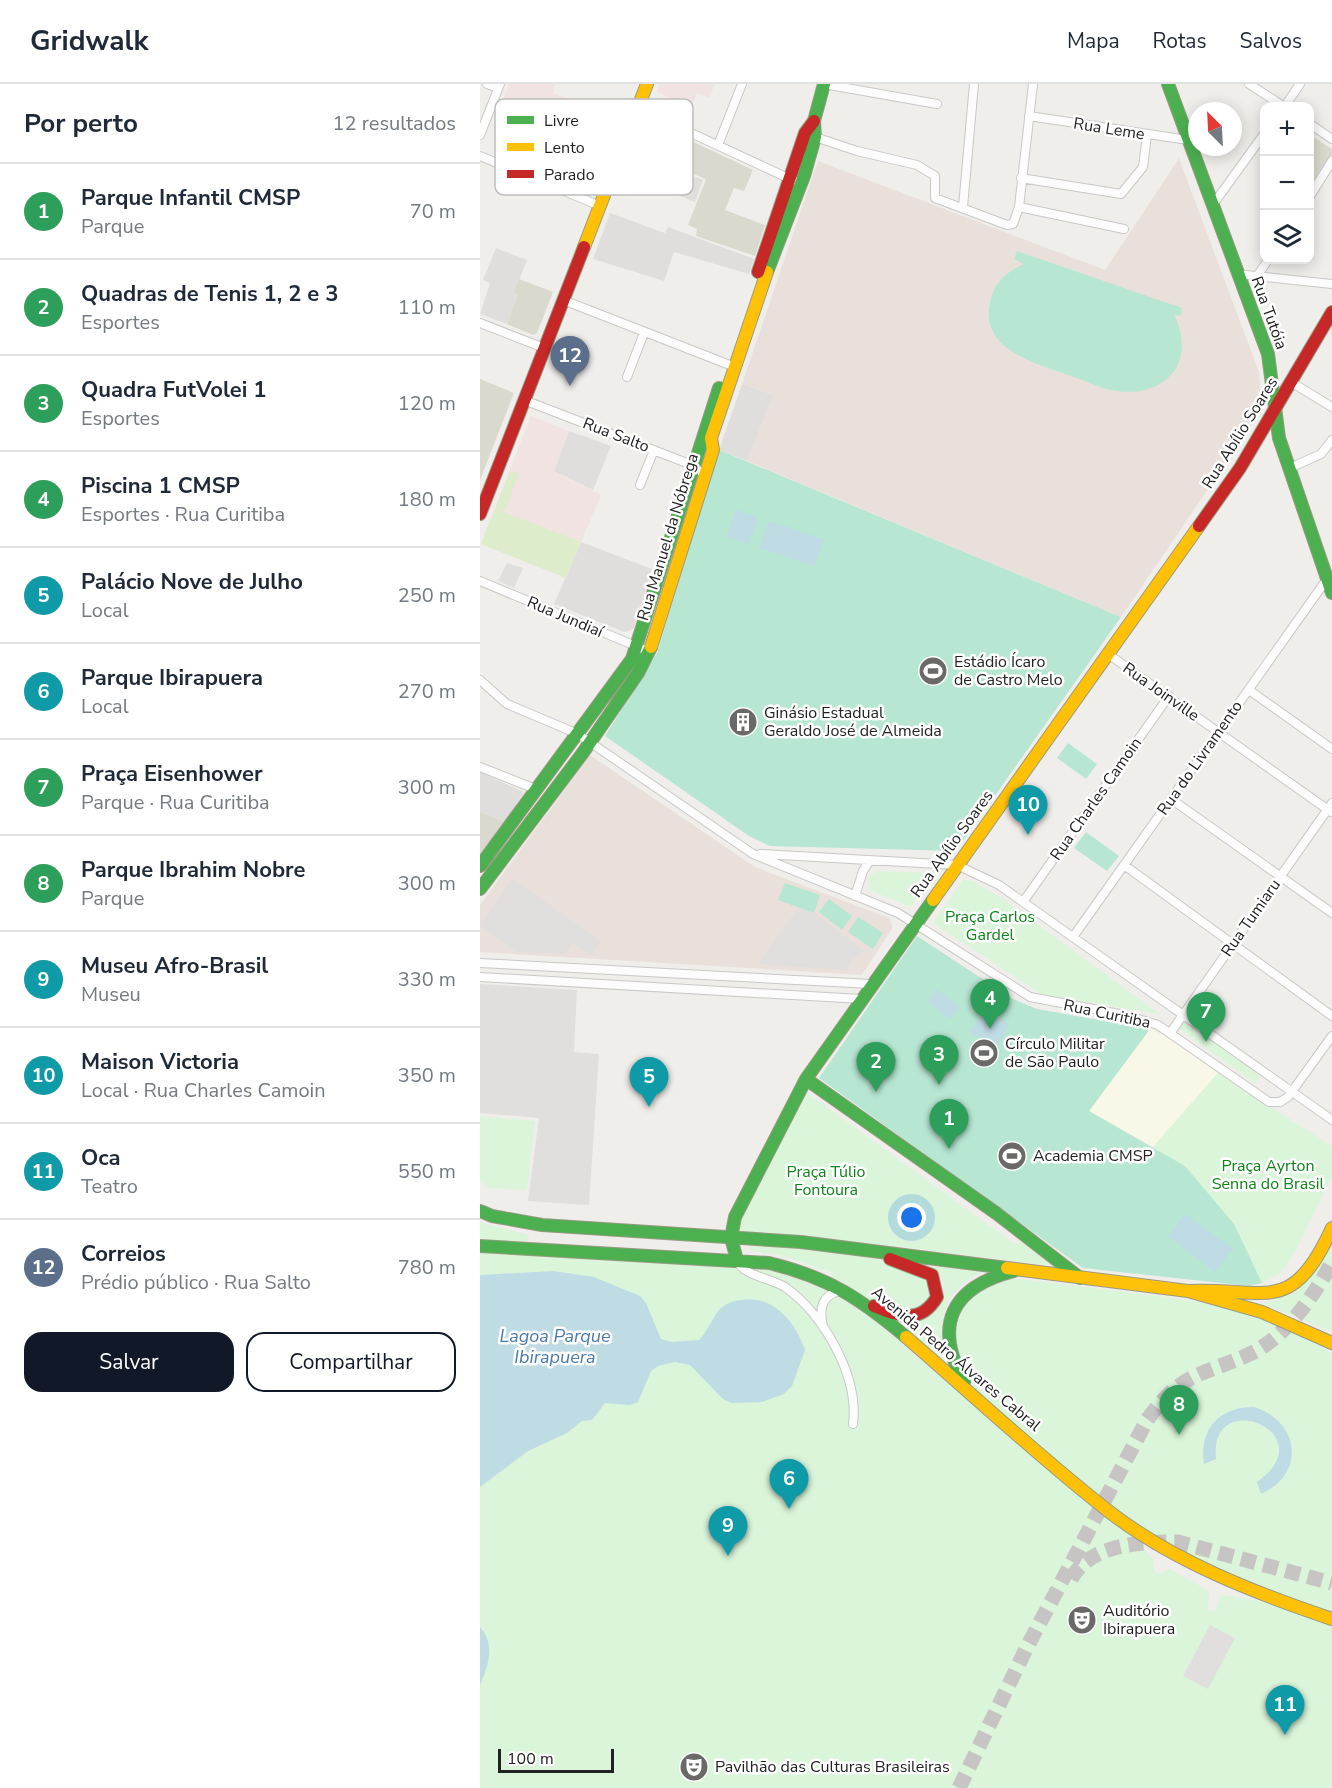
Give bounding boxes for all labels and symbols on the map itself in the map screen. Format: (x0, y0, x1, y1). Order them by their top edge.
legend (495, 99, 693, 195)
north arrow (1188, 102, 1242, 156)
text: Livre (544, 110, 579, 132)
street label: Rua Leme (1072, 113, 1146, 145)
text: Lento (544, 137, 585, 159)
text: Parado (544, 164, 595, 186)
street label: Rua Tutóia (1246, 273, 1292, 353)
pin: 12 (550, 336, 590, 386)
street label: Rua Abílio Soares (1197, 373, 1283, 493)
street label: Rua Salto (580, 412, 653, 458)
street label: Rua Manuel da Nóbrega (632, 451, 704, 623)
street label: Rua Jundiaí (524, 591, 608, 643)
place label: Estádio Ícaro de Castro Melo (954, 651, 1063, 691)
sports icon: Estádio Ícaro de Castro Melo (917, 655, 949, 687)
street label: Rua Joinville (1118, 657, 1204, 727)
street label: Rua do Livramento (1152, 696, 1248, 820)
place label: Ginásio Estadual Geraldo José de Almeida (764, 702, 942, 742)
building icon: Ginásio Estadual Geraldo José de Almeida (727, 706, 759, 738)
street label: Rua Charles Camoin (1045, 733, 1147, 865)
street label: Rua Abílio Soares (906, 786, 998, 902)
pin: 10 (1008, 786, 1048, 835)
street label: Rua Tumiaru (1216, 875, 1286, 961)
park label: Praça Carlos Gardel (945, 906, 1035, 946)
pin: 4 (970, 980, 1010, 1029)
pin: 7 (1186, 992, 1226, 1042)
street label: Rua Curitiba (1061, 994, 1153, 1034)
place label: Círculo Militar de São Paulo (1005, 1033, 1105, 1073)
pin: 3 (920, 1036, 958, 1085)
sports icon: Círculo Militar de São Paulo (968, 1037, 1000, 1069)
pin: 2 (856, 1042, 896, 1092)
pin: 5 (630, 1058, 668, 1107)
pin: 1 (930, 1100, 968, 1149)
sports icon: Academia CMSP (996, 1140, 1028, 1172)
place label: Academia CMSP (1033, 1145, 1153, 1167)
park label: Praça Ayrton Senna do Brasil (1212, 1155, 1325, 1195)
park label: Praça Túlio Fontoura (787, 1161, 866, 1201)
your location (897, 1203, 926, 1232)
street label: Avenida Pedro Álvares Cabral (867, 1282, 1046, 1437)
water label: Lagoa Parque Ibirapuera (499, 1324, 611, 1369)
pin: 8 (1160, 1386, 1198, 1435)
pin: 6 (770, 1460, 808, 1509)
pin: 9 (708, 1506, 748, 1556)
place label: Auditório Ibirapuera (1103, 1600, 1175, 1640)
theatre icon: Auditório Ibirapuera (1066, 1604, 1098, 1636)
pin: 11 (1266, 1686, 1304, 1735)
scale bar (498, 1746, 614, 1774)
theatre icon: Pavilhão das Culturas Brasileiras (678, 1751, 710, 1783)
place label: Pavilhão das Culturas Brasileiras (715, 1756, 950, 1778)

